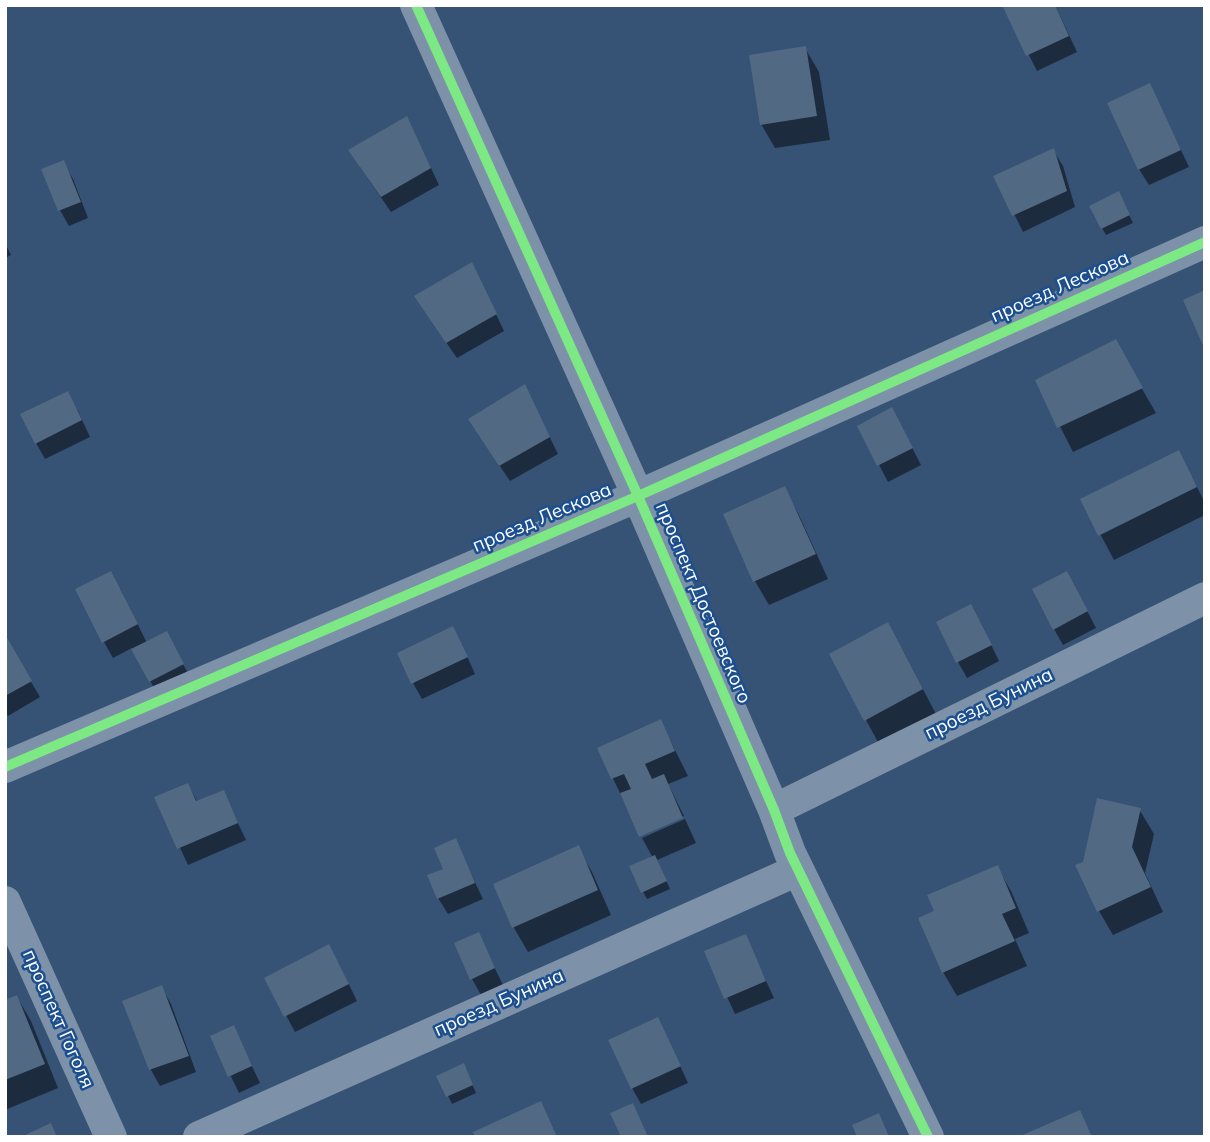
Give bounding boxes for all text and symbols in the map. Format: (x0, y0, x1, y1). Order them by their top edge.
street label: проезд Лескова (987, 246, 1133, 328)
street label: проезд Лескова (469, 478, 615, 558)
street label: проспект Достоевского (650, 499, 756, 707)
street label: проезд Бунина (921, 663, 1057, 745)
street label: проспект Гоголя (17, 946, 99, 1092)
street label: проезд Бунина (431, 964, 567, 1042)

